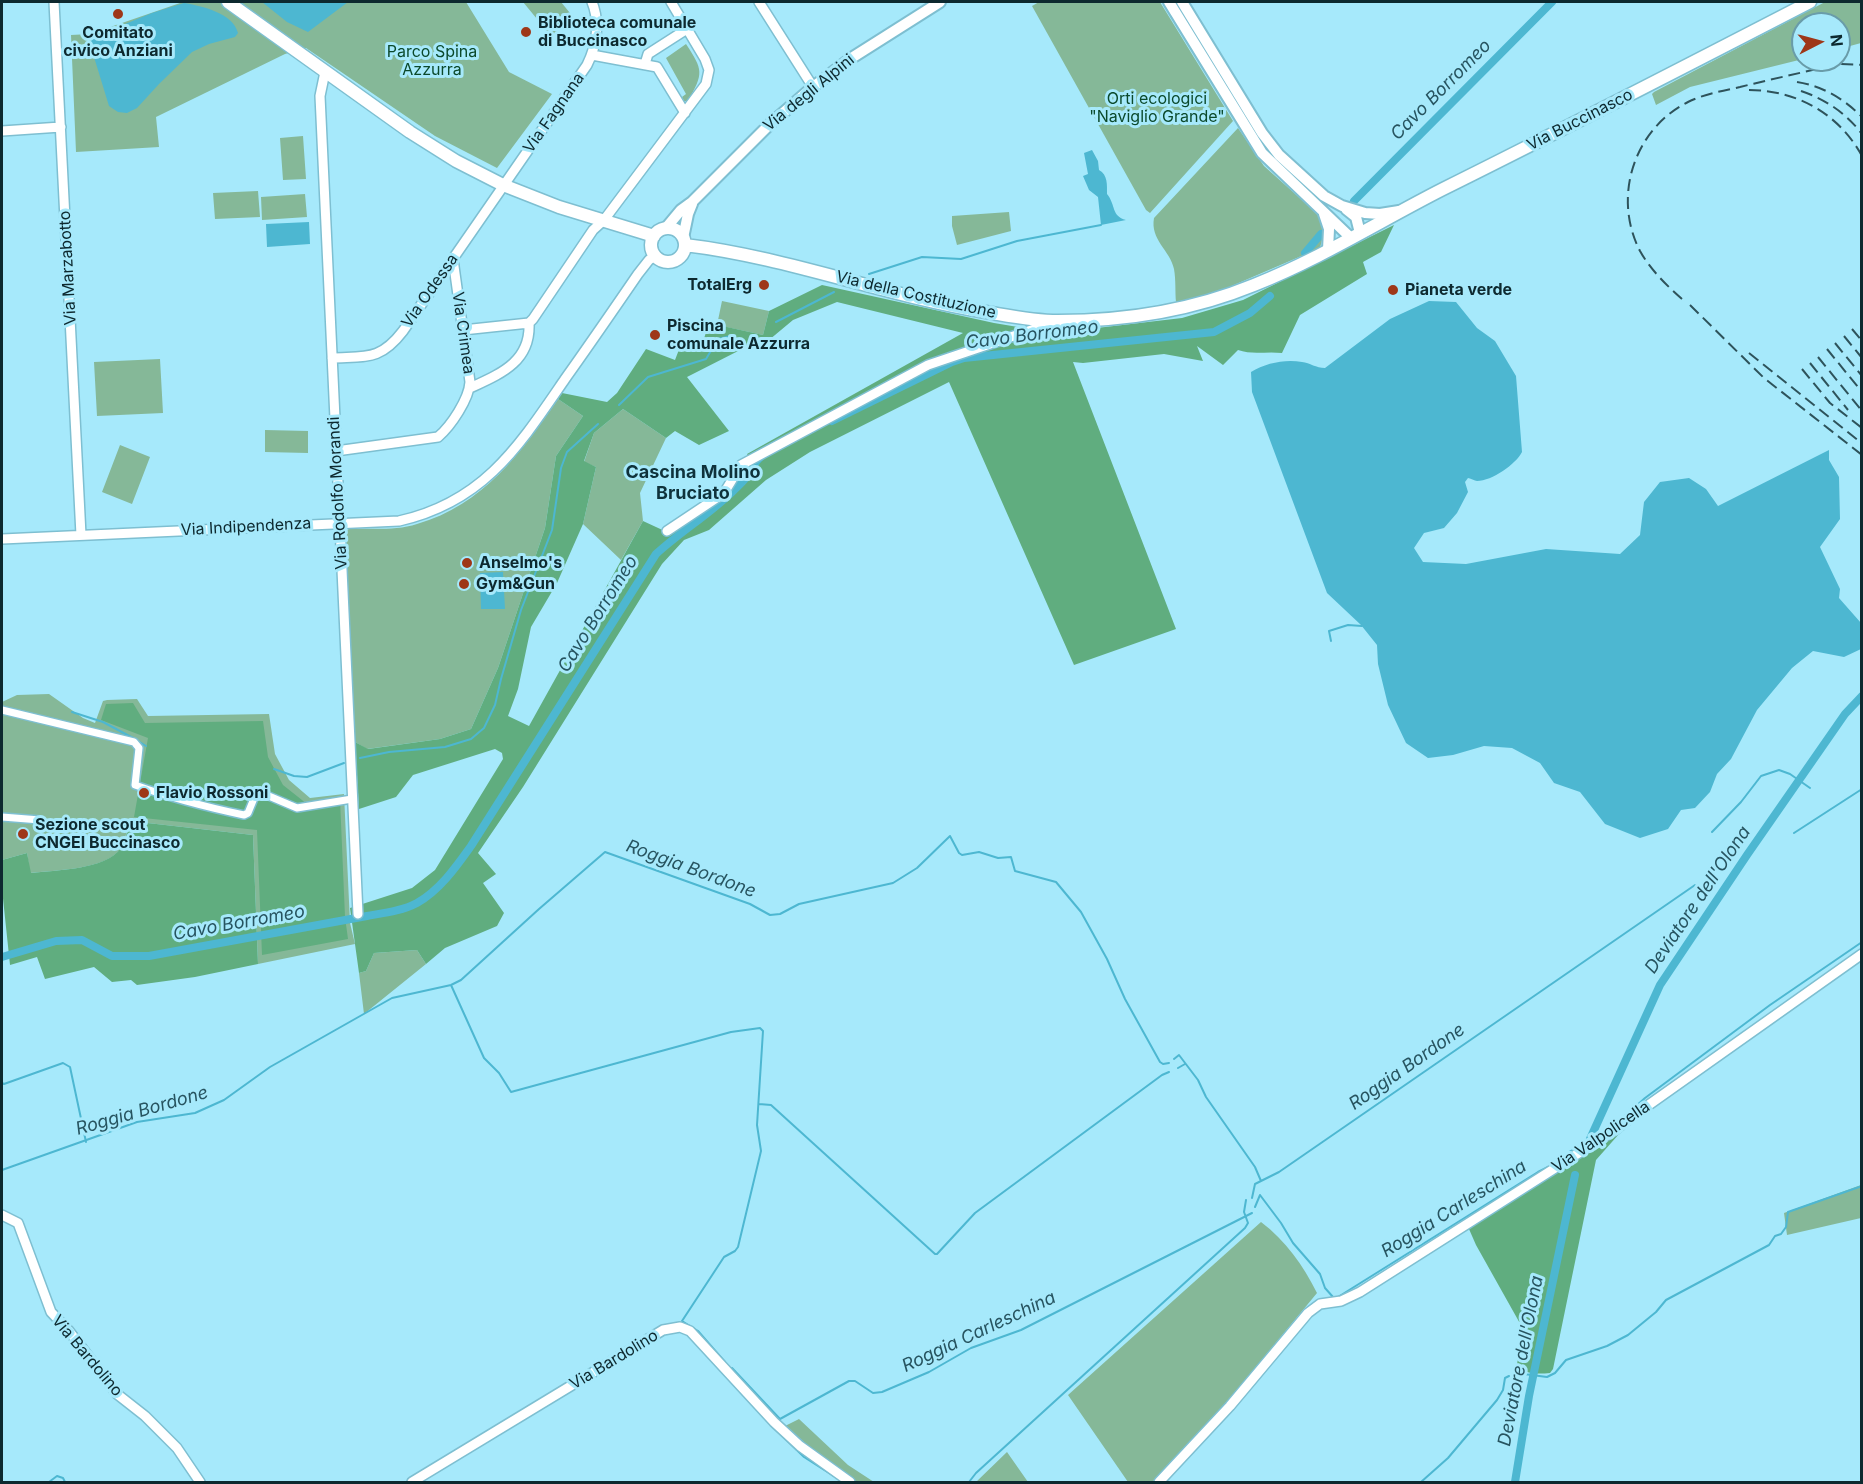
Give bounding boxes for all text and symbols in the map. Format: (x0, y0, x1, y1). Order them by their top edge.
marker: Comitato civico Anziani (111, 7, 125, 21)
north arrow (1791, 12, 1851, 72)
place label: Biblioteca comunale di Buccinasco (538, 13, 696, 51)
place label: Comitato civico Anziani (63, 23, 173, 61)
marker: Biblioteca comunale di Buccinasco (519, 25, 533, 39)
text: N (1826, 33, 1847, 47)
water label: Cavo Borromeo (1386, 35, 1496, 145)
park label: Parco Spina Azzurra (387, 42, 477, 80)
street label: Via degli Alpini (760, 50, 858, 136)
street label: Via Fagnana (519, 69, 589, 157)
street label: Via Buccinasco (1524, 85, 1636, 155)
park label: Orti ecologici "Naviglio Grande" (1089, 89, 1225, 127)
street label: Via Marzabotto (55, 210, 81, 326)
street label: Via Odessa (398, 250, 462, 332)
street label: Via della Costituzione (834, 267, 998, 323)
place label: TotalErg (687, 275, 752, 295)
marker: TotalErg (757, 278, 771, 292)
place label: Pianeta verde (1405, 280, 1512, 300)
marker: Pianeta verde (1386, 283, 1400, 297)
street label: Via Crimea (448, 291, 478, 375)
place label: Piscina comunale Azzurra (667, 316, 810, 354)
water label: Cavo Borromeo (964, 316, 1100, 354)
marker: Piscina comunale Azzurra (648, 328, 662, 342)
street label: Via Rodolfo Morandi (324, 416, 352, 570)
district label: Cascina Molino Bruciato (625, 462, 761, 504)
street label: Via Indipendenza (180, 514, 312, 540)
water label: Cavo Borromeo (553, 552, 643, 676)
place label: Anselmo's (479, 553, 562, 573)
marker: Anselmo's (460, 556, 474, 570)
place label: Gym&Gun (476, 574, 555, 594)
marker: Gym&Gun (457, 577, 471, 591)
place label: Flavio Rossoni (156, 783, 268, 803)
marker: Flavio Rossoni (137, 786, 151, 800)
place label: Sezione scout CNGEI Buccinasco (35, 815, 180, 853)
water label: Deviatore dell'Olona (1641, 822, 1755, 978)
marker: Sezione scout CNGEI Buccinasco (16, 827, 30, 841)
water label: Roggia Bordone (623, 835, 759, 903)
water label: Cavo Borromeo (171, 901, 307, 945)
water label: Roggia Bordone (1345, 1019, 1469, 1115)
water label: Roggia Bordone (73, 1082, 211, 1140)
street label: Via Valpolicella (1548, 1097, 1654, 1177)
water label: Roggia Carleschina (1377, 1156, 1531, 1262)
water label: Deviatore dell'Olona (1494, 1274, 1548, 1448)
water label: Roggia Carleschina (899, 1287, 1059, 1377)
street label: Via Bardolino (48, 1312, 126, 1400)
street label: Via Bardolino (566, 1326, 662, 1394)

